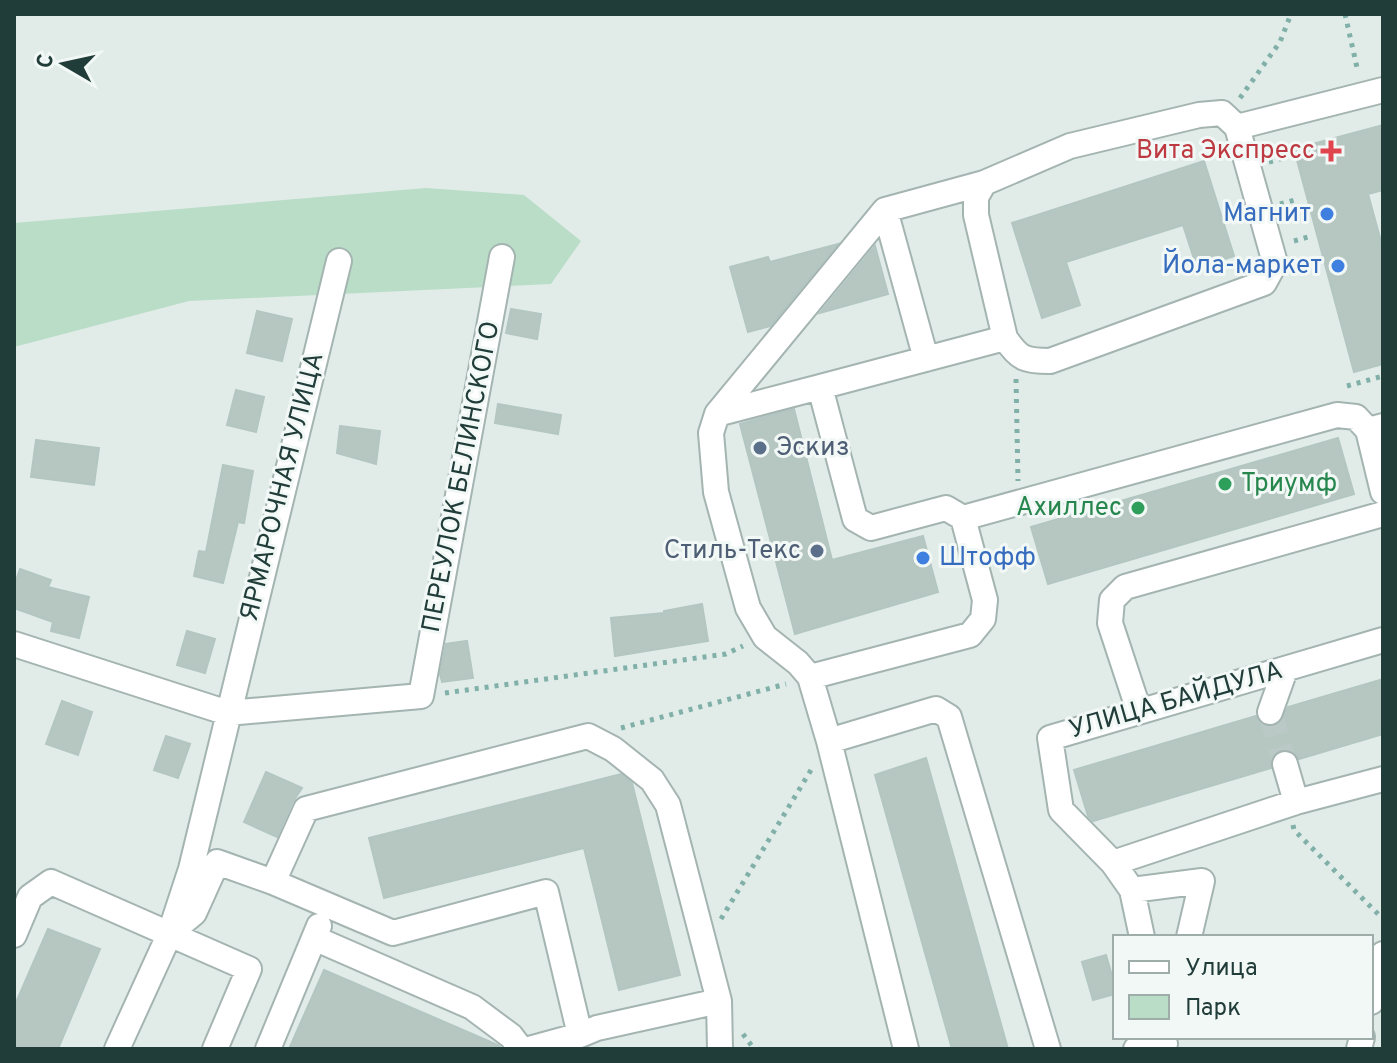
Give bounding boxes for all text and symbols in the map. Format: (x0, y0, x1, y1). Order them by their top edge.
north arrow (24, 24, 104, 104)
text: С (32, 52, 61, 70)
place label: Вита Экспресс (1136, 135, 1315, 168)
marker: Вита Экспресс (1322, 142, 1340, 160)
place label: Магнит (1223, 198, 1311, 231)
marker: Магнит (1318, 205, 1336, 223)
place label: Йола-маркет (1162, 248, 1322, 283)
marker: Йола-маркет (1329, 257, 1347, 275)
street label: ПЕРЕУЛОК БЕЛИНСКОГО (416, 319, 508, 635)
street label: ЯРМАРОЧНАЯ УЛИЦА (234, 349, 332, 625)
place label: Эскиз (776, 432, 850, 465)
marker: Эскиз (751, 439, 769, 457)
place label: Триумф (1241, 468, 1337, 501)
marker: Триумф (1216, 475, 1234, 493)
place label: Ахиллес (1016, 492, 1122, 525)
marker: Ахиллес (1129, 499, 1147, 517)
place label: Стиль-Текс (664, 535, 801, 568)
marker: Стиль-Текс (808, 542, 826, 560)
place label: Штофф (939, 542, 1036, 575)
marker: Штофф (914, 549, 932, 567)
street label: УЛИЦА БАЙДУЛА (1065, 653, 1287, 747)
legend (1113, 935, 1373, 1039)
text: Улица (1185, 954, 1258, 984)
text: Парк (1185, 994, 1241, 1024)

